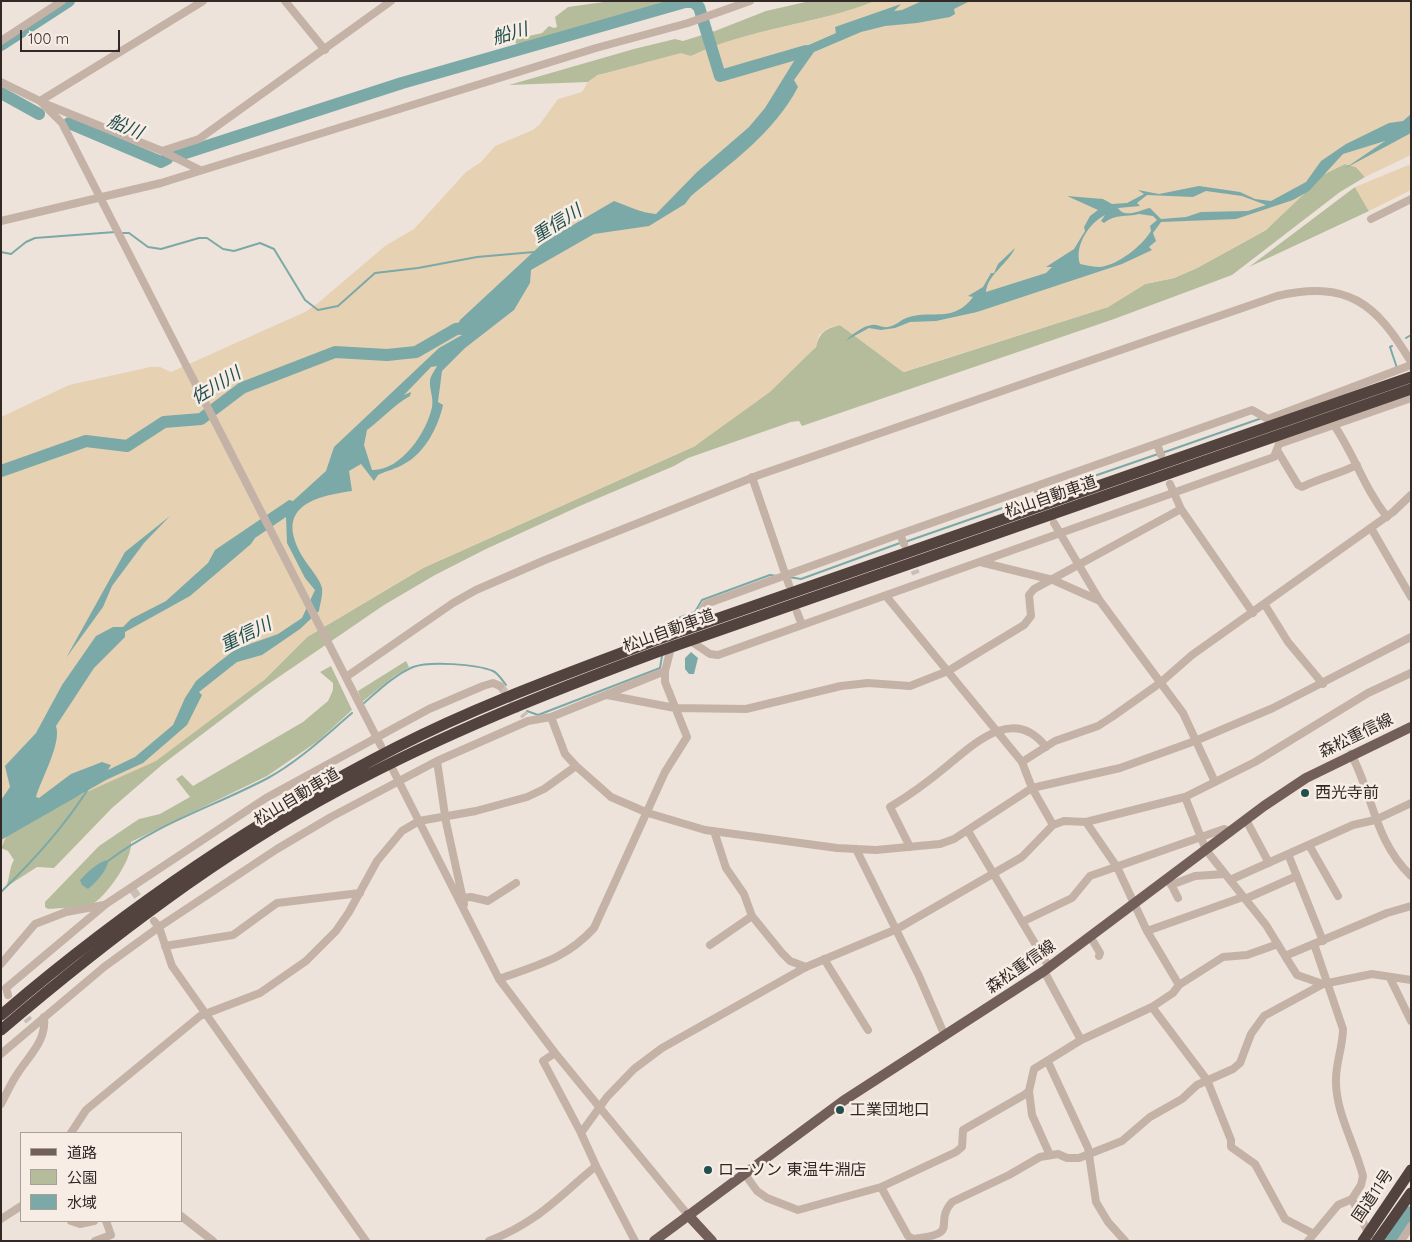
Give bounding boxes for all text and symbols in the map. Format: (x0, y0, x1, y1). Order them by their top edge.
water label: 船川 (490, 19, 530, 49)
scale bar (22, 20, 122, 52)
text: 100 m (28, 29, 69, 48)
water label: 船川 (104, 110, 146, 144)
water label: 重信川 (528, 201, 586, 247)
water label: 佐川川 (187, 363, 245, 409)
street label: 松山自動車道 (1002, 472, 1100, 522)
street label: 松山自動車道 (621, 606, 717, 656)
water label: 重信川 (217, 613, 275, 657)
street label: 森松重信線 (1316, 710, 1396, 762)
street label: 松山自動車道 (251, 764, 343, 830)
place label: 西光寺前 (1315, 783, 1379, 803)
marker: 西光寺前 (1299, 787, 1311, 799)
street label: 森松重信線 (983, 936, 1059, 998)
place label: 工業団地口 (850, 1100, 930, 1120)
marker: 工業団地口 (834, 1104, 846, 1116)
legend (20, 1132, 182, 1222)
text: 道路 (67, 1143, 97, 1162)
place label: ローソン 東温牛淵店 (718, 1160, 866, 1180)
marker: ローソン 東温牛淵店 (702, 1164, 714, 1176)
street label: 国道11号 (1348, 1166, 1398, 1226)
text: 公園 (67, 1168, 97, 1187)
text: 水域 (67, 1193, 97, 1212)

